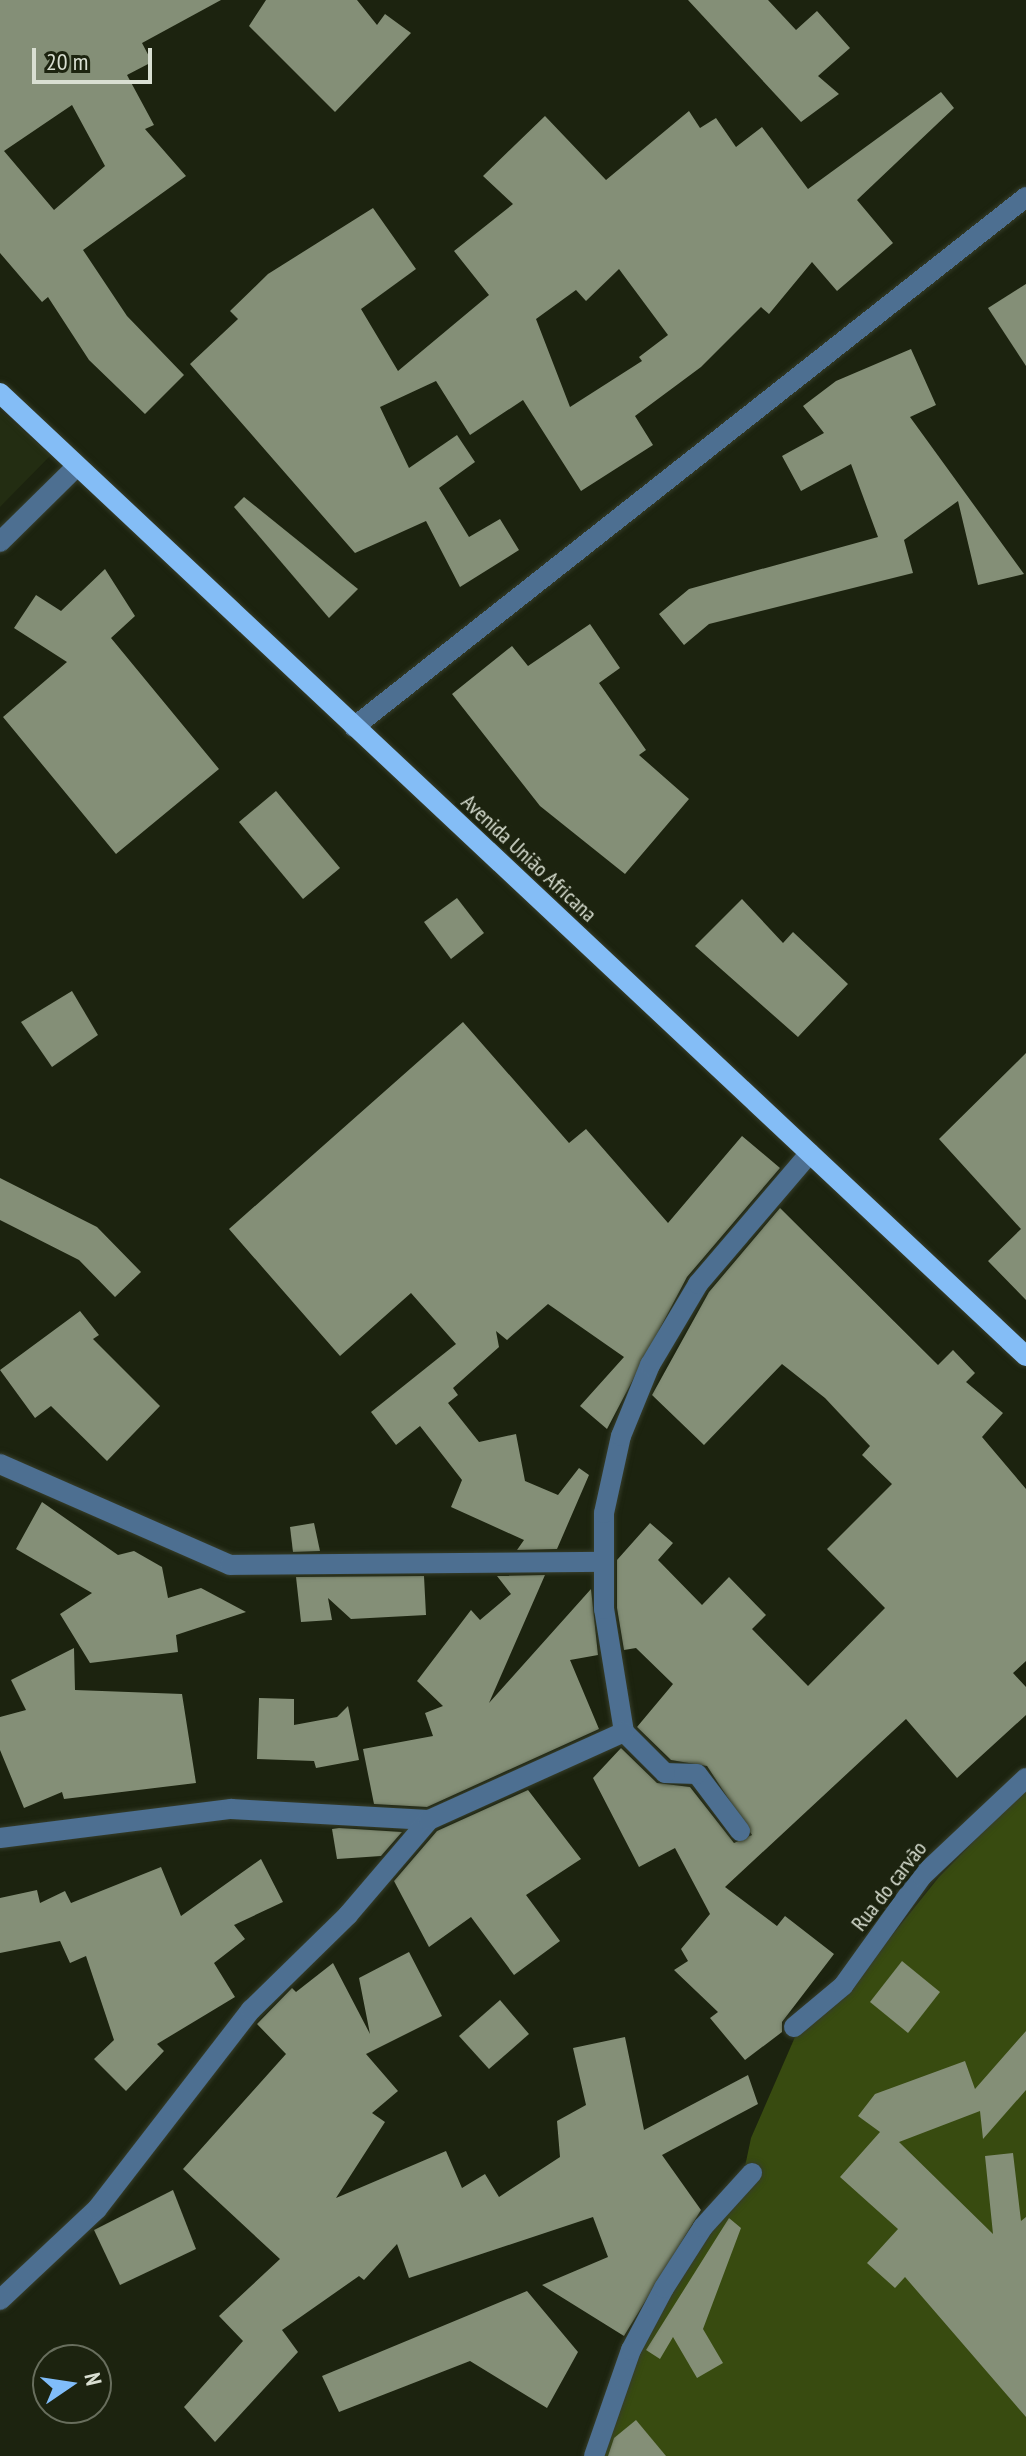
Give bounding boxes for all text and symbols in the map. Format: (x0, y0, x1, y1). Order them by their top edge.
scale bar (36, 32, 156, 82)
text: 20 m (46, 46, 88, 77)
street label: Avenida União Africana (456, 788, 602, 928)
street label: Rua do carvão (846, 1836, 932, 1936)
north arrow (32, 2344, 112, 2424)
text: N (78, 2370, 108, 2388)

